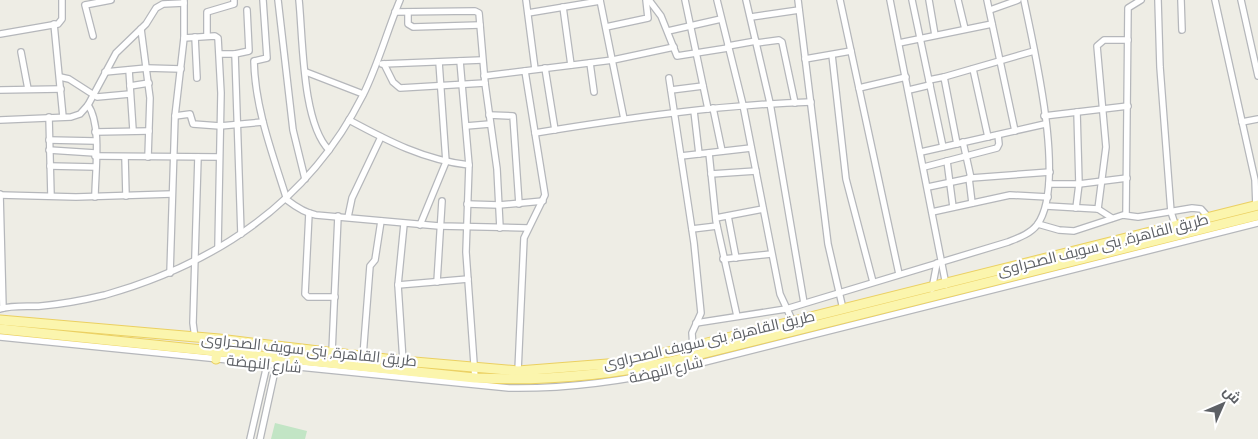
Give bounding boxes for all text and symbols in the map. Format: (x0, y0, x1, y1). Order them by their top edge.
street label: طريق القاهرة, بنى سويف الصحراوى (996, 212, 1211, 281)
street label: طريق القاهرة, بنى سويف الصحراوى (602, 309, 817, 374)
street label: طريق القاهرة, بنى سويف الصحراوى (200, 332, 417, 371)
street label: شارع النهضة (225, 352, 302, 379)
street label: شارع النهضة (627, 354, 705, 389)
north arrow (1198, 379, 1248, 429)
text: ش (1219, 383, 1244, 408)

